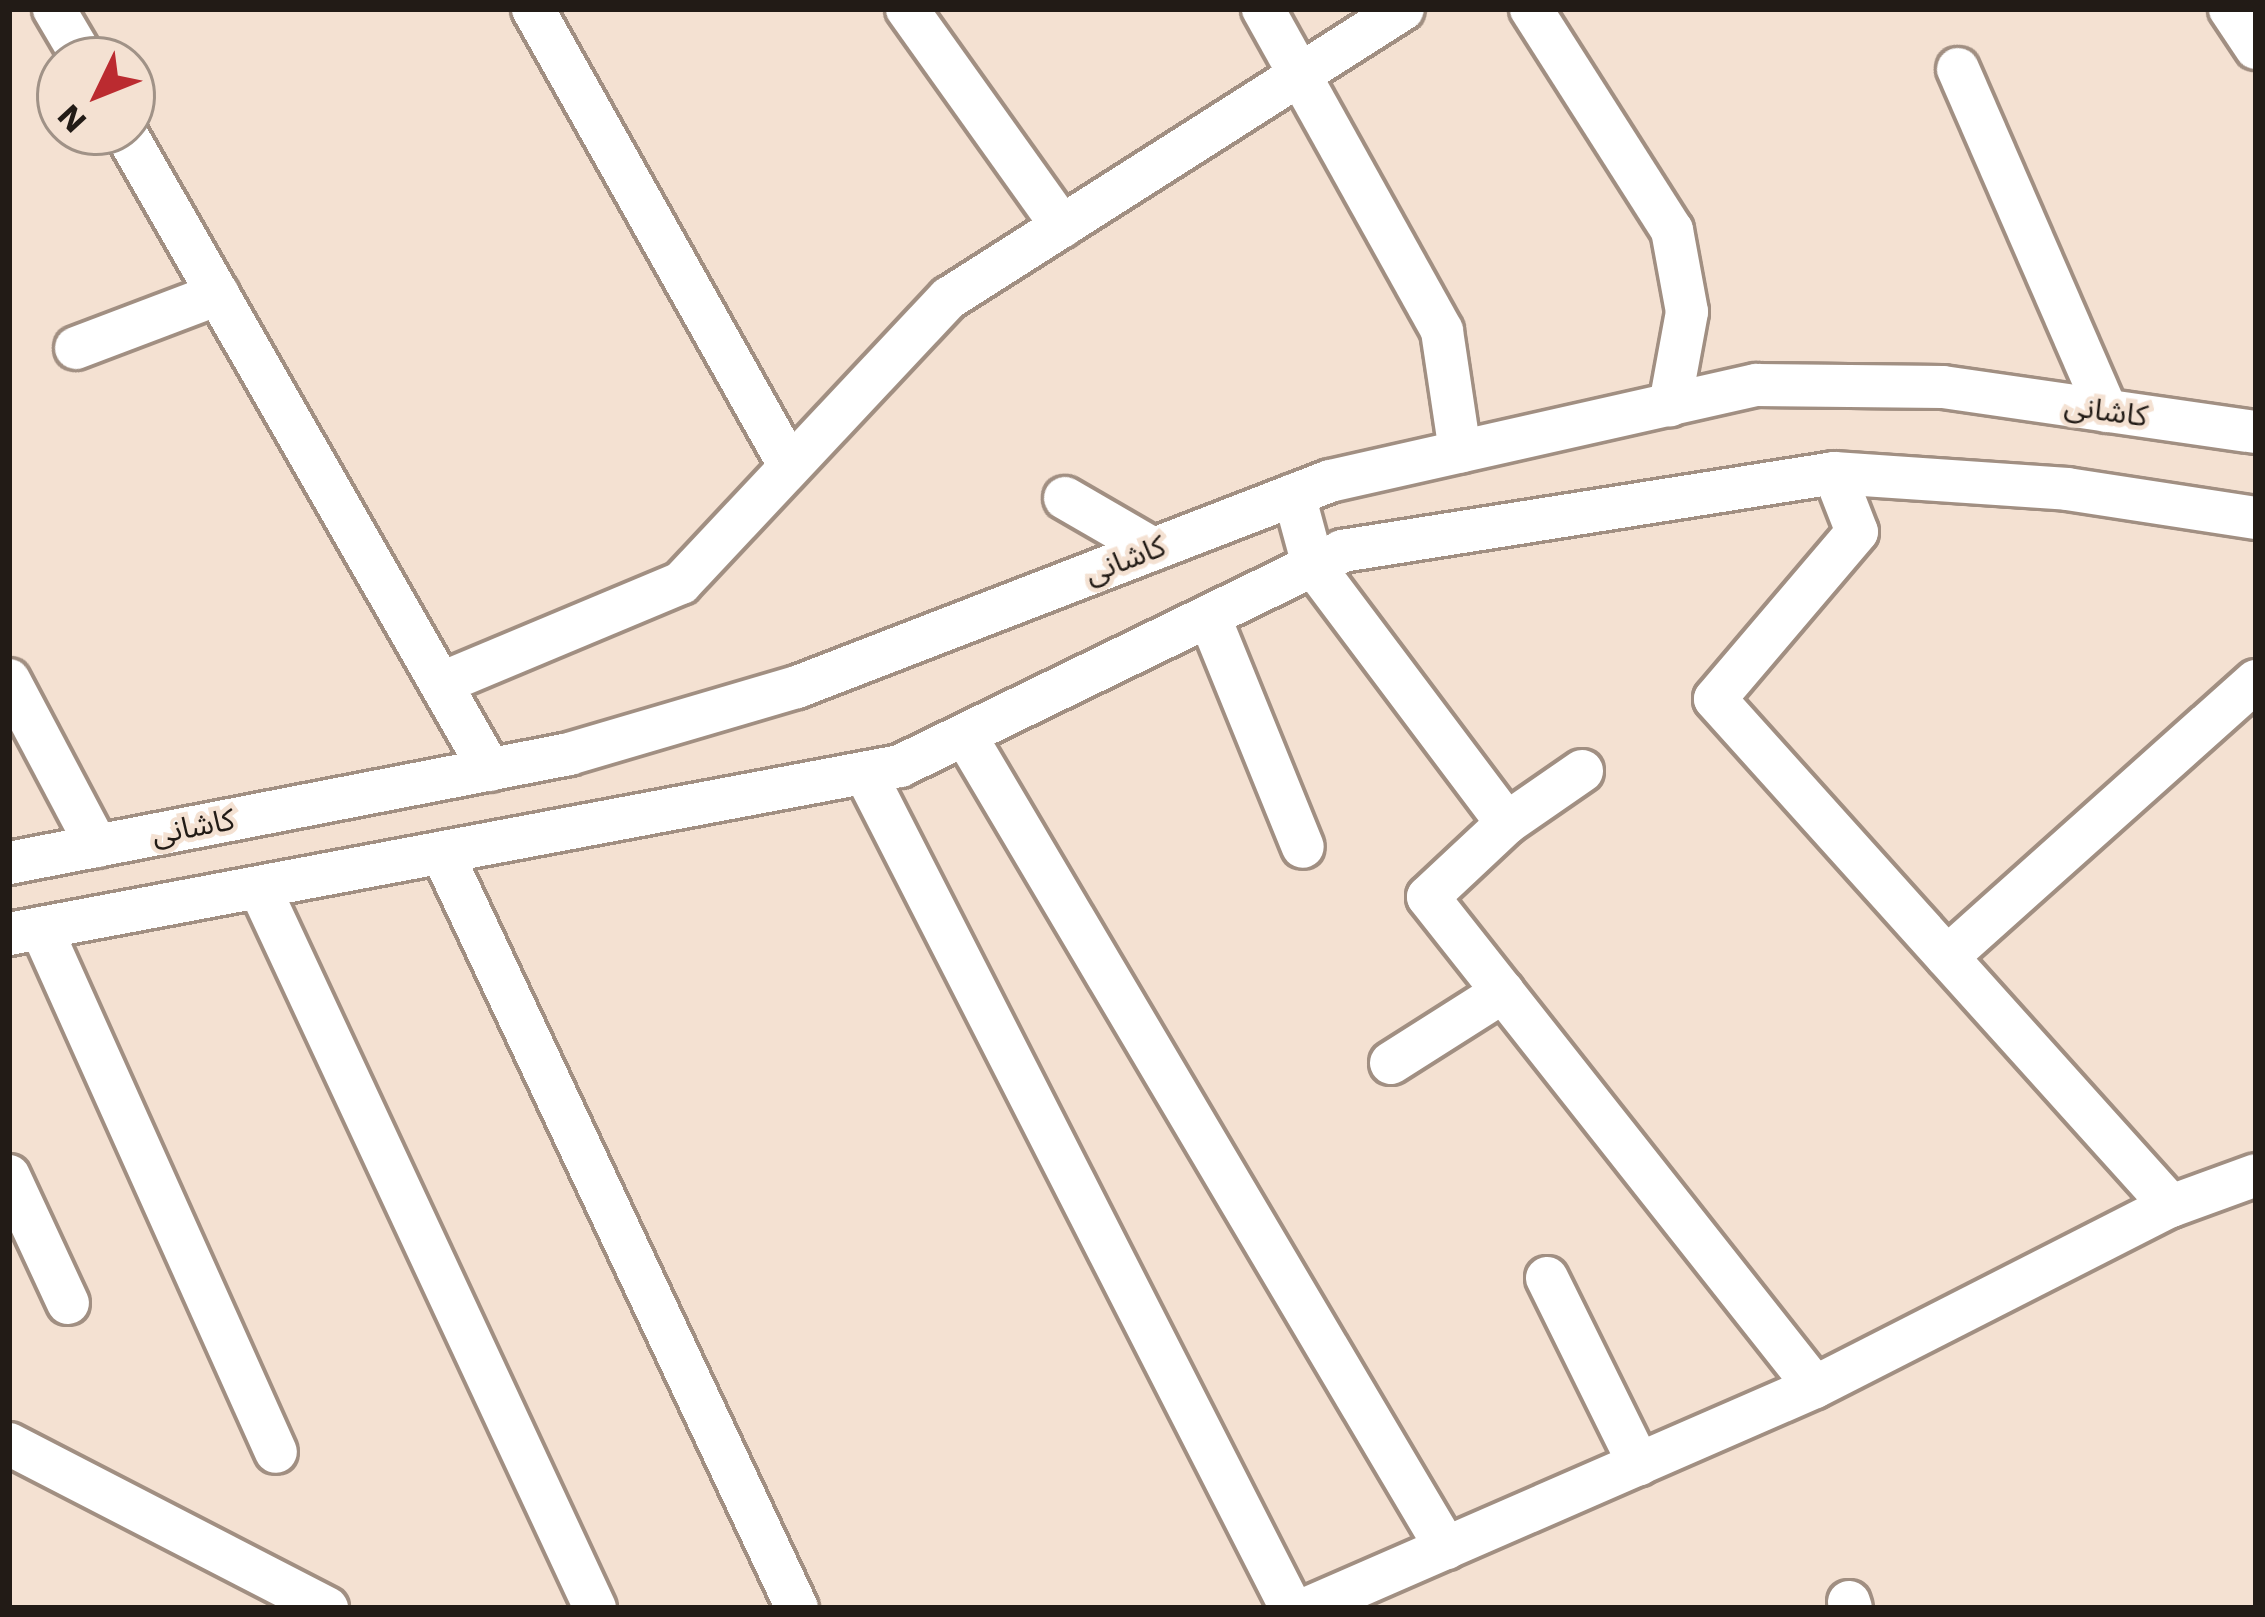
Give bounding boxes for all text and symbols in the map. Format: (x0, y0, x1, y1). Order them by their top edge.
north arrow (36, 36, 156, 156)
text: N (49, 97, 94, 141)
street label: کاشانی (2062, 387, 2150, 435)
street label: کاشانی (1080, 528, 1170, 592)
street label: کاشانی (149, 801, 237, 853)

